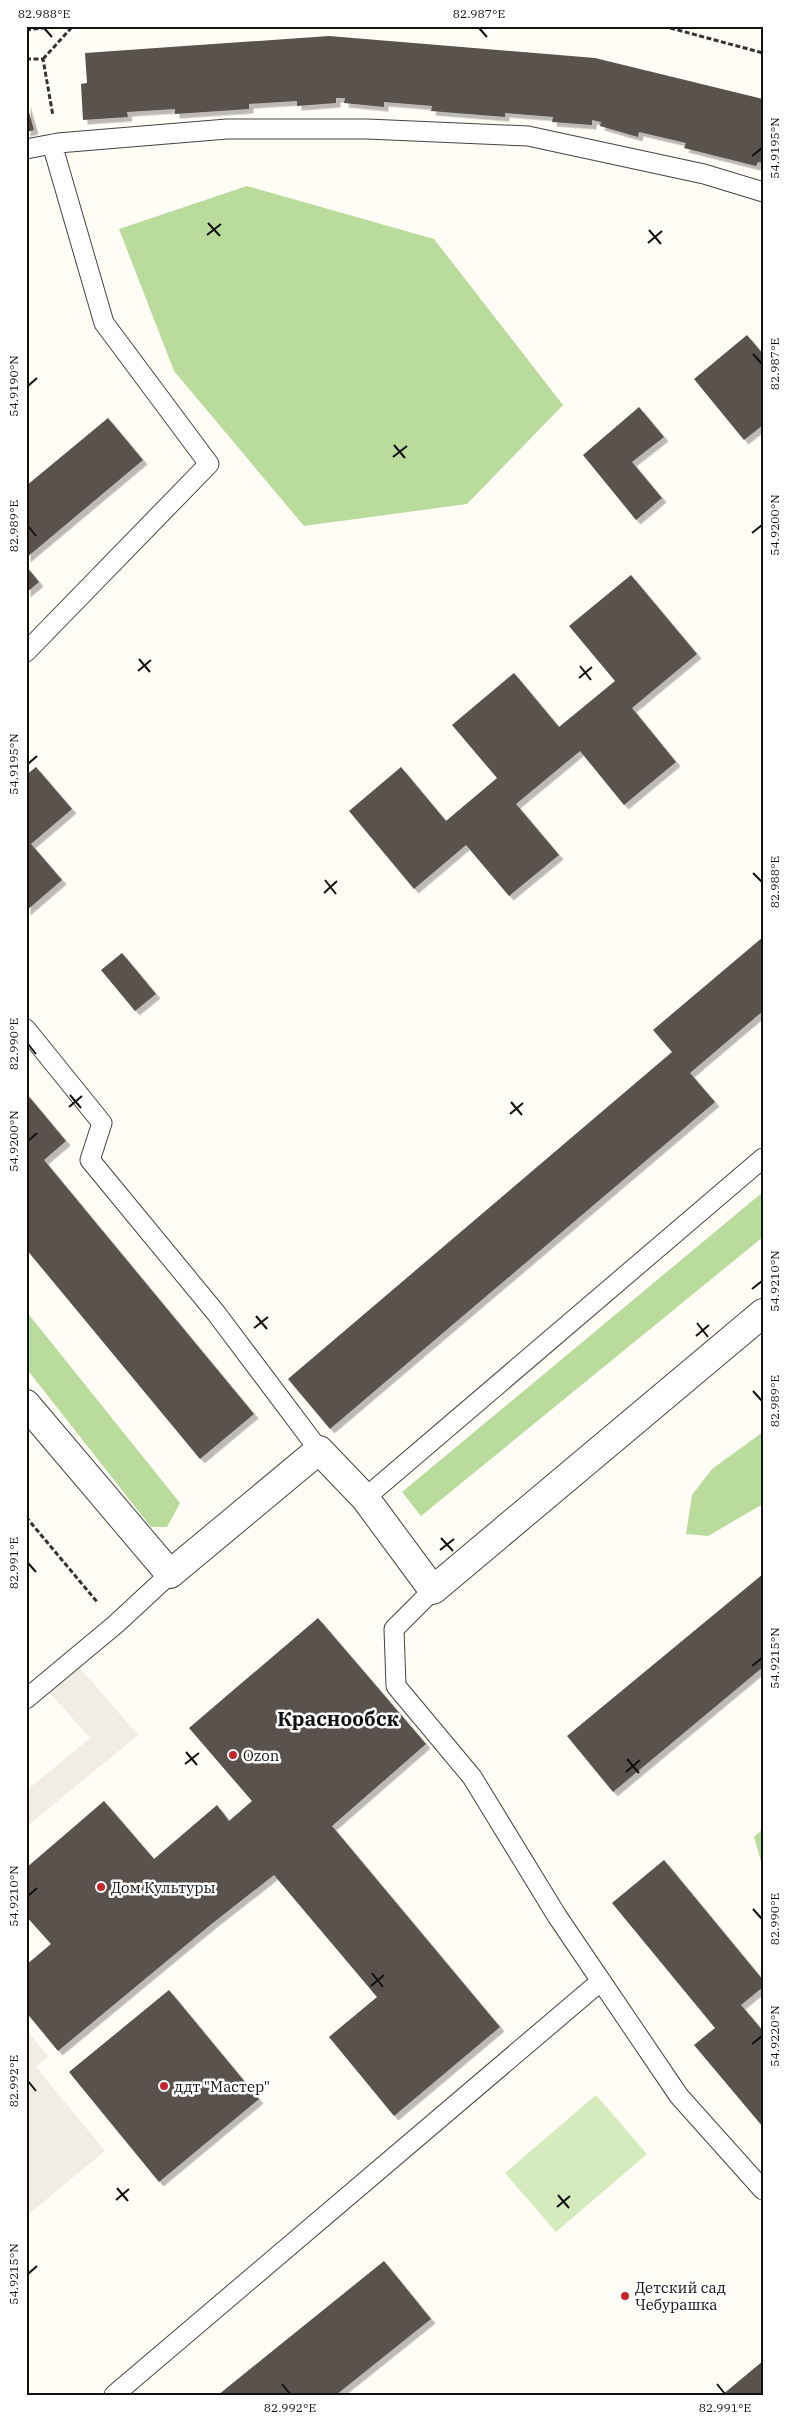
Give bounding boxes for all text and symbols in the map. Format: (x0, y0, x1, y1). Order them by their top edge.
text: 82.988°E (18, 6, 70, 21)
text: 82.987°E (453, 6, 505, 21)
text: 54.9195°N (767, 117, 782, 179)
text: 82.987°E (767, 338, 782, 390)
text: 54.9190°N (6, 355, 21, 417)
text: 54.9200°N (767, 494, 782, 556)
text: 82.989°E (6, 500, 21, 552)
text: 54.9195°N (6, 733, 21, 795)
text: 82.988°E (767, 856, 782, 908)
text: 82.990°E (6, 1018, 21, 1070)
text: 54.9200°N (6, 1110, 21, 1172)
text: 54.9210°N (767, 1250, 782, 1312)
text: 82.989°E (767, 1375, 782, 1427)
text: 82.991°E (6, 1537, 21, 1589)
text: 54.9215°N (767, 1627, 782, 1689)
district label: Краснообск (277, 1705, 399, 1732)
place label: Ozon (243, 1746, 280, 1765)
marker: Ozon (227, 1749, 239, 1761)
text: 54.9210°N (6, 1865, 21, 1927)
place label: Дом Культуры (111, 1878, 216, 1897)
marker: Дом Культуры (95, 1881, 107, 1893)
text: 82.990°E (767, 1893, 782, 1945)
text: 54.9220°N (767, 2005, 782, 2067)
text: 82.992°E (6, 2055, 21, 2107)
place label: ддт "Мастер" (174, 2077, 270, 2096)
marker: ддт "Мастер" (158, 2080, 170, 2092)
text: 54.9215°N (6, 2243, 21, 2305)
place label: Детский сад Чебурашка (635, 2278, 726, 2314)
marker: Детский сад Чебурашка (619, 2290, 631, 2302)
text: 82.992°E (264, 2400, 316, 2415)
text: 82.991°E (699, 2400, 751, 2415)

